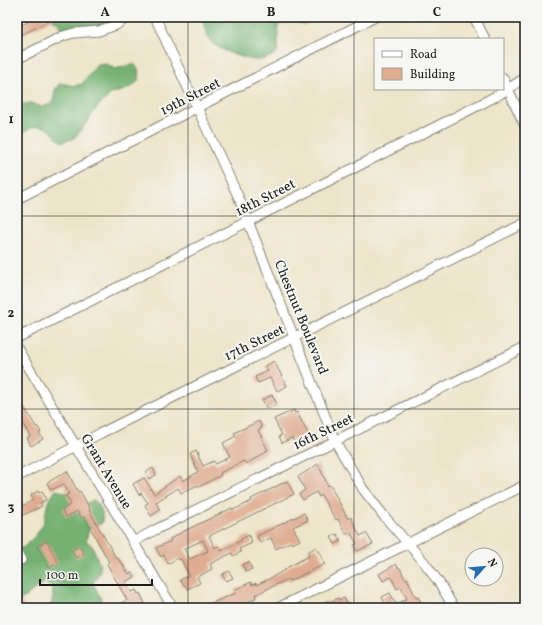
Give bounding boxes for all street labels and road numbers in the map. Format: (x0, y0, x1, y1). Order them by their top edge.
street label: 19th Street (157, 74, 224, 121)
street label: 18th Street (232, 175, 299, 222)
street label: Chestnut Boulevard (269, 258, 332, 378)
street label: 17th Street (221, 321, 288, 366)
street label: 16th Street (290, 409, 357, 455)
street label: Grant Avenue (76, 430, 136, 513)

